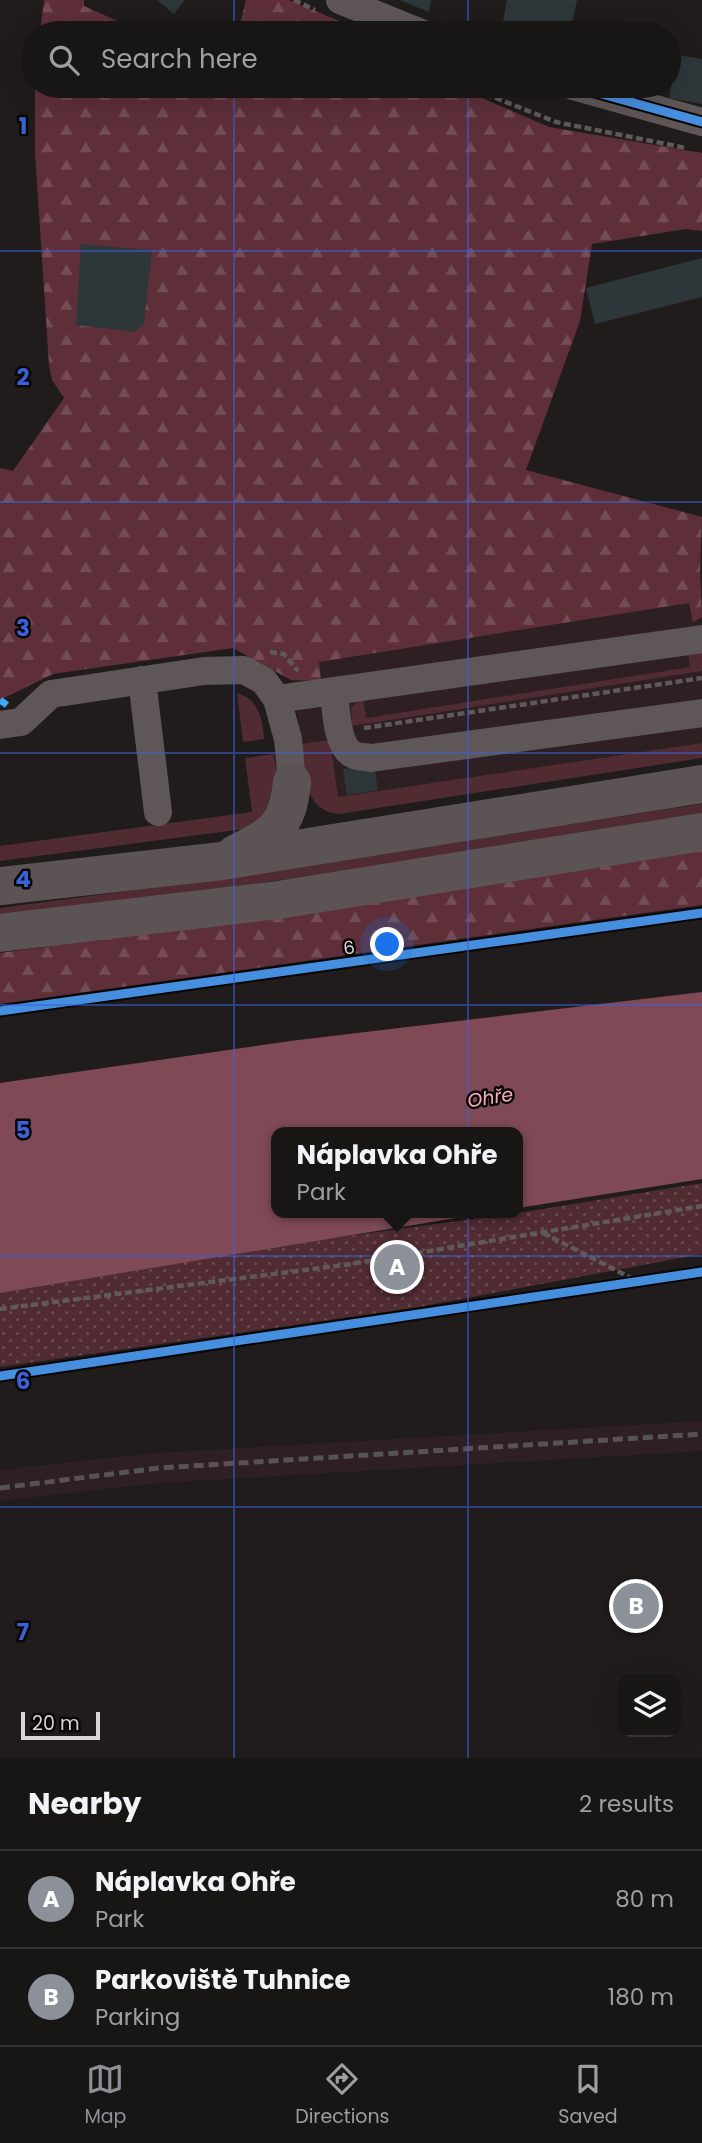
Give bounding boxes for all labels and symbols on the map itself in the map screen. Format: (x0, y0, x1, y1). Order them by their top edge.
text: 1 (19, 110, 27, 142)
text: 2 (16, 361, 30, 393)
text: 3 (16, 612, 30, 644)
text: 4 (15, 863, 31, 895)
your location (370, 927, 404, 961)
street label: 6 (342, 934, 356, 961)
water label: Ohře (465, 1081, 515, 1114)
text: 5 (16, 1114, 30, 1146)
pin: A (374, 1241, 420, 1293)
text: 6 (16, 1365, 30, 1397)
pin: B (613, 1580, 659, 1632)
text: 7 (17, 1616, 29, 1648)
scale bar (21, 1709, 100, 1741)

